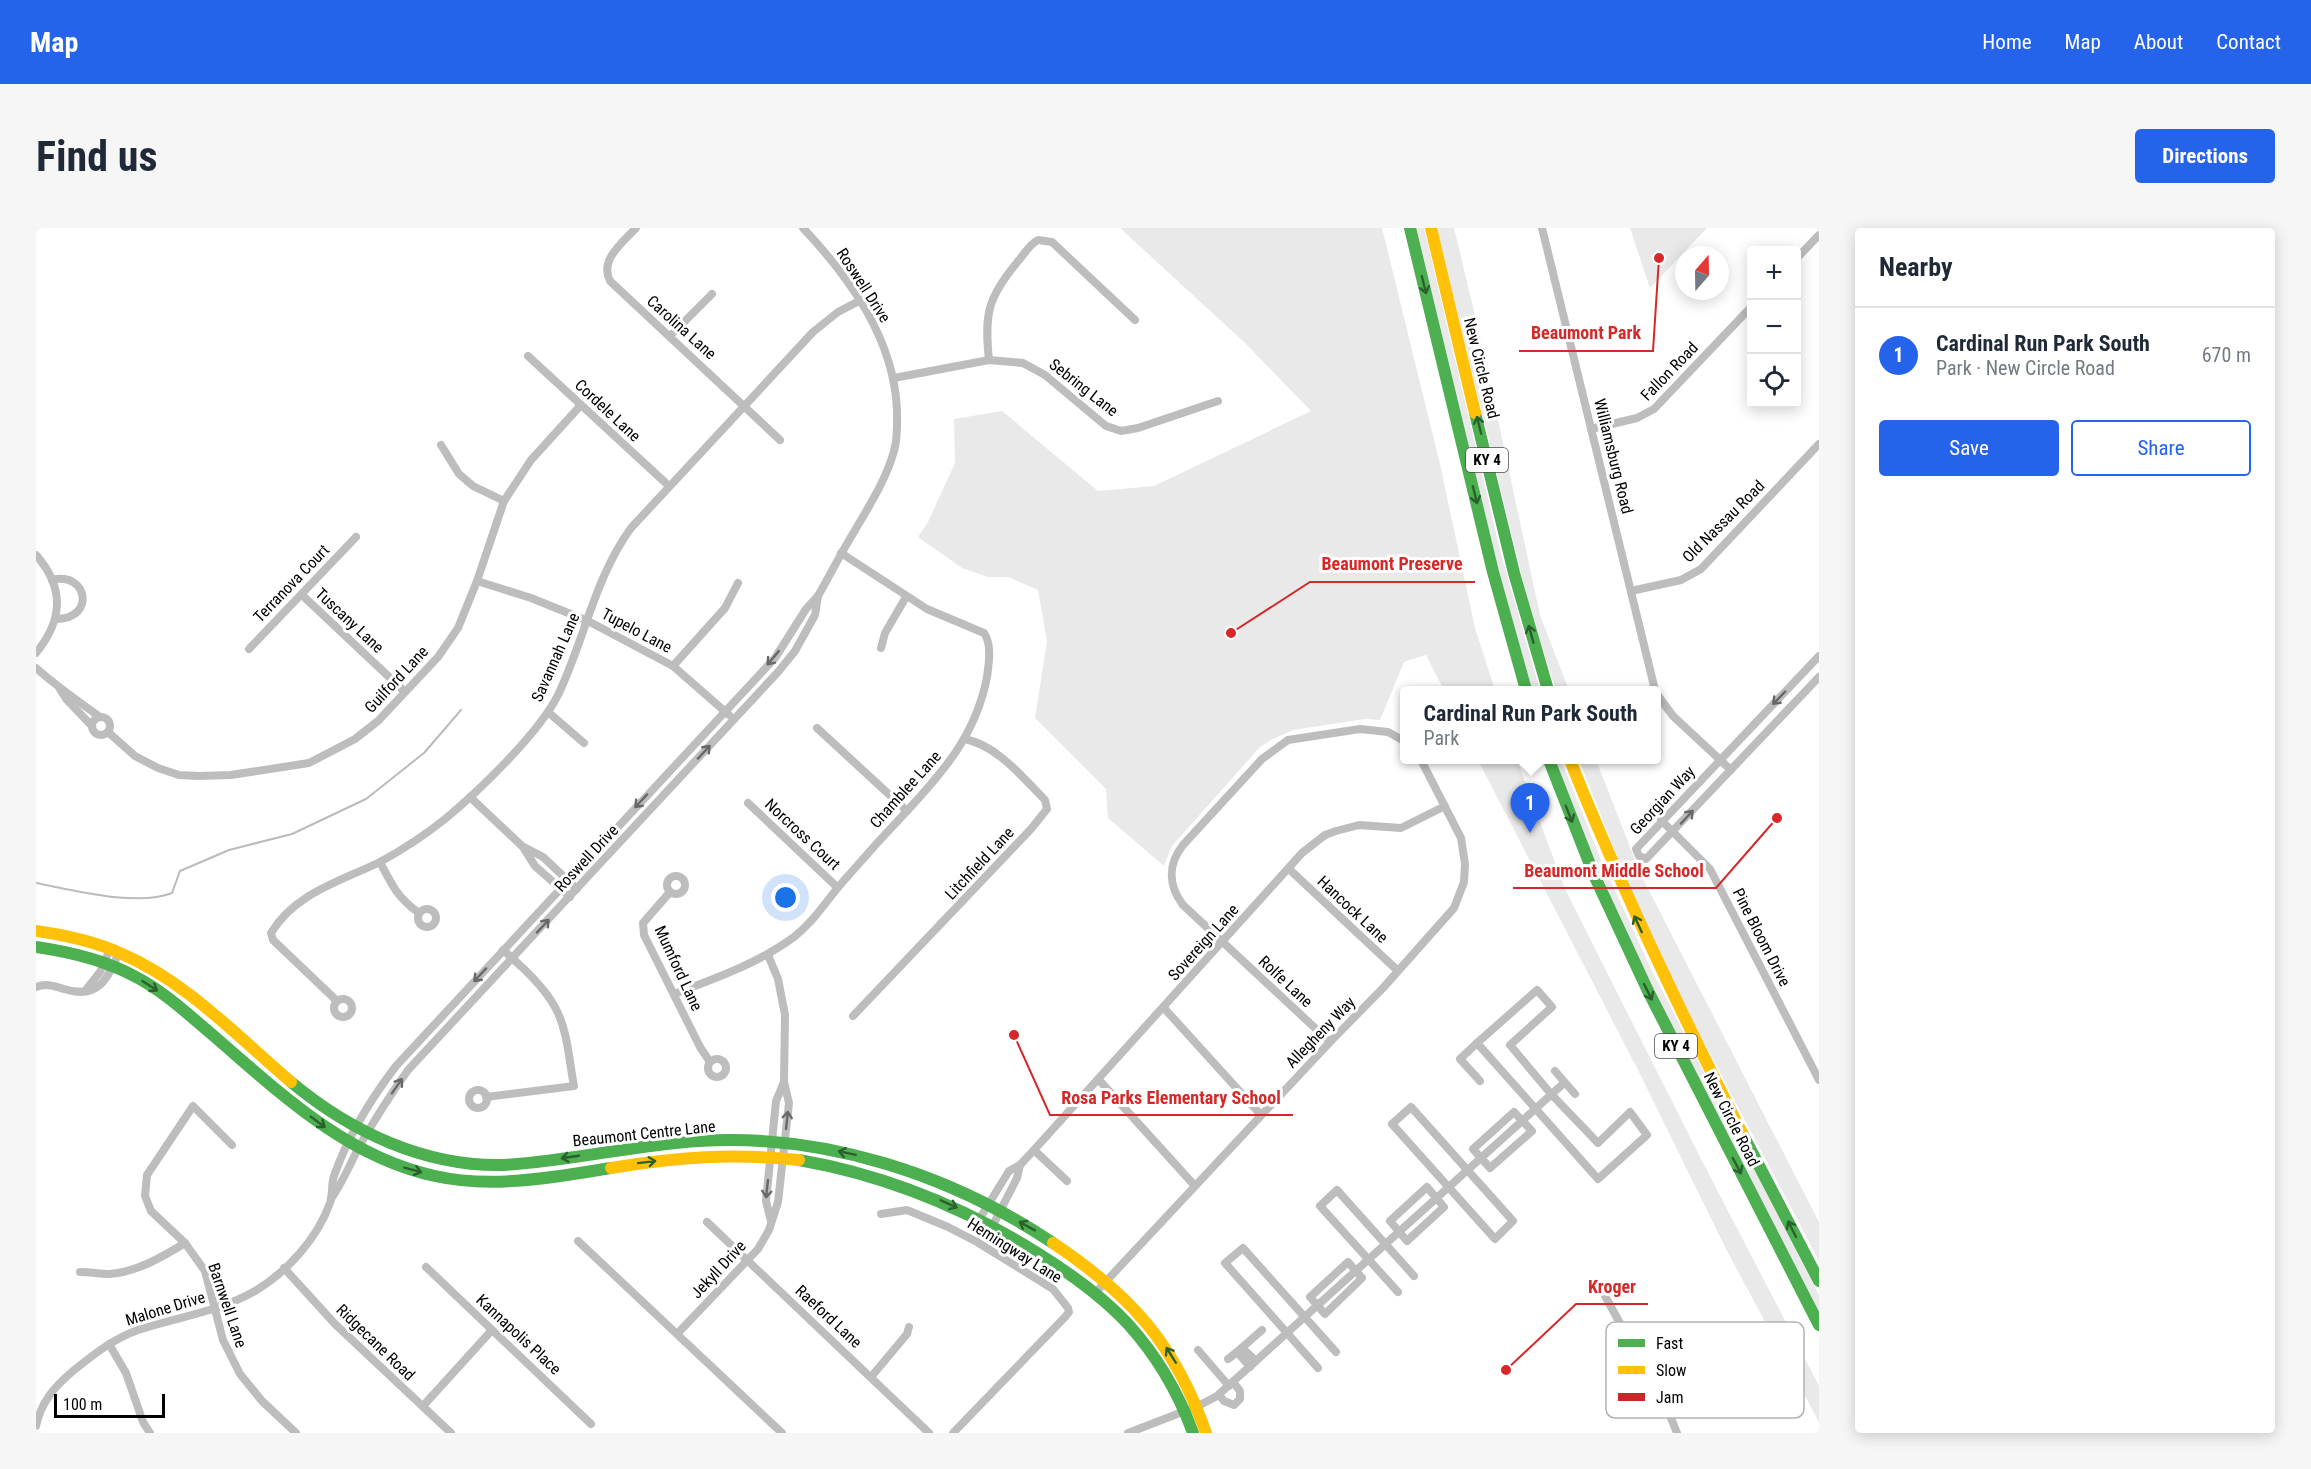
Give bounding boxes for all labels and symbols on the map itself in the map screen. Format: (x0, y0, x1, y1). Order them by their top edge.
street label: Roswell Drive (833, 245, 895, 326)
north arrow (1675, 246, 1729, 300)
one-way arrow (1418, 275, 1430, 294)
street label: Carolina Lane (643, 291, 720, 363)
callout: Beaumont Park (1519, 315, 1653, 351)
street label: New Circle Road (1460, 316, 1503, 421)
text: Beaumont Park (1531, 322, 1641, 343)
street label: Fallon Road (1637, 338, 1702, 405)
street label: Sebring Lane (1046, 355, 1122, 420)
street label: Cordele Lane (571, 375, 644, 445)
street label: Williamsburg Road (1590, 397, 1637, 516)
one-way arrow (1472, 416, 1484, 435)
road number: KY 4 (1466, 448, 1508, 472)
street label: Old Nassau Road (1678, 476, 1768, 566)
one-way arrow (1469, 485, 1481, 504)
street label: Terranova Court (250, 540, 333, 626)
callout: Beaumont Preserve (1310, 546, 1475, 582)
text: Beaumont Preserve (1322, 553, 1463, 574)
street label: Tuscany Lane (312, 584, 388, 657)
street label: Tupelo Lane (598, 604, 675, 657)
street label: Savannah Lane (527, 610, 584, 705)
one-way arrow (1525, 625, 1536, 644)
street label: Guilford Lane (361, 642, 432, 717)
one-way arrow (767, 650, 780, 666)
one-way arrow (1771, 691, 1786, 706)
one-way arrow (697, 745, 711, 760)
street label: Chamblee Lane (866, 747, 945, 832)
street label: Georgian Way (1626, 762, 1699, 838)
pin: 1 (1510, 784, 1550, 833)
one-way arrow (634, 794, 648, 809)
street label: Norcross Court (761, 795, 844, 874)
one-way arrow (1564, 805, 1575, 823)
one-way arrow (1680, 810, 1694, 825)
street label: Roswell Drive (551, 821, 622, 896)
street label: Litchfield Lane (941, 823, 1018, 904)
callout: Beaumont Middle School (1513, 852, 1716, 888)
text: Beaumont Middle School (1524, 860, 1704, 881)
street label: Hancock Lane (1313, 872, 1392, 947)
your location (771, 883, 800, 912)
street label: Pine Bloom Drive (1729, 885, 1794, 989)
street label: Sovereign Lane (1164, 900, 1243, 984)
one-way arrow (1631, 915, 1643, 933)
one-way arrow (536, 919, 550, 934)
street label: Mumford Lane (651, 923, 707, 1014)
street label: Rolfe Lane (1255, 952, 1317, 1011)
one-way arrow (473, 967, 487, 982)
one-way arrow (141, 980, 158, 992)
one-way arrow (1643, 983, 1655, 1001)
street label: Allegheny Way (1282, 993, 1359, 1072)
road number: KY 4 (1655, 1034, 1697, 1058)
street label: New Circle Road (1700, 1069, 1763, 1170)
one-way arrow (391, 1078, 403, 1094)
callout: Rosa Parks Elementary School (1050, 1079, 1293, 1115)
text: Rosa Parks Elementary School (1061, 1087, 1281, 1108)
one-way arrow (782, 1110, 793, 1130)
one-way arrow (309, 1115, 325, 1128)
street label: Beaumont Centre Lane (572, 1117, 716, 1150)
one-way arrow (838, 1146, 857, 1158)
one-way arrow (561, 1152, 581, 1163)
one-way arrow (637, 1156, 657, 1167)
one-way arrow (1731, 1157, 1743, 1174)
one-way arrow (403, 1165, 422, 1176)
one-way arrow (761, 1178, 772, 1198)
one-way arrow (939, 1199, 957, 1210)
street label: Hemingway Lane (964, 1214, 1065, 1287)
one-way arrow (1019, 1220, 1036, 1232)
one-way arrow (1786, 1220, 1798, 1238)
street label: Jekyll Drive (687, 1237, 750, 1302)
street label: Barnwell Lane (204, 1260, 251, 1350)
callout: Kroger (1576, 1268, 1648, 1304)
text: Kroger (1588, 1276, 1636, 1297)
street label: Raeford Lane (792, 1281, 866, 1352)
street label: Malone Drive (123, 1287, 207, 1330)
street label: Kannapolis Place (472, 1290, 565, 1378)
street label: Ridgecane Road (333, 1300, 419, 1384)
legend (1606, 1322, 1804, 1418)
text: Fast (1656, 1334, 1683, 1353)
one-way arrow (1165, 1346, 1178, 1363)
text: Slow (1656, 1361, 1686, 1380)
text: Jam (1656, 1388, 1683, 1407)
scale bar (54, 1391, 165, 1418)

